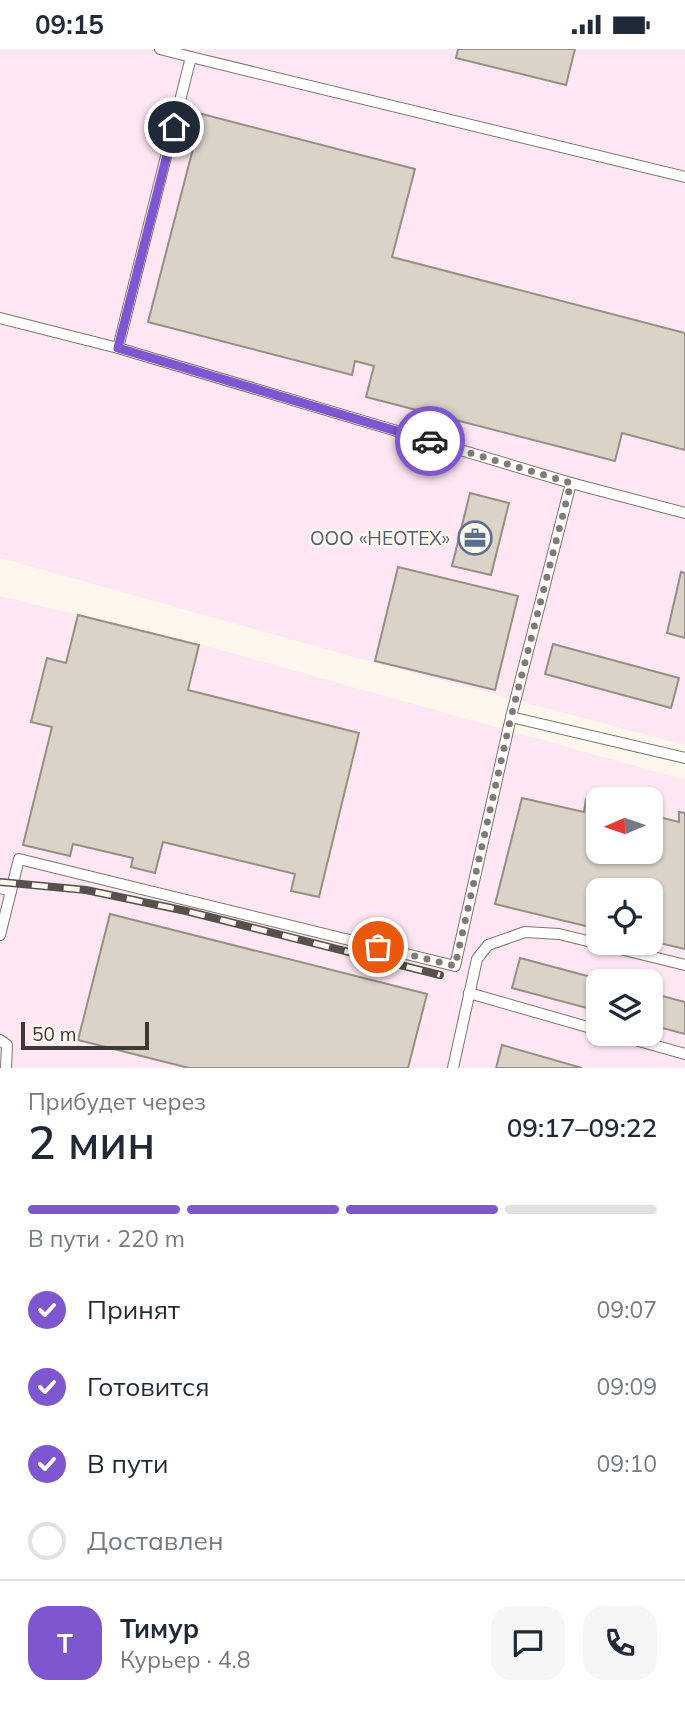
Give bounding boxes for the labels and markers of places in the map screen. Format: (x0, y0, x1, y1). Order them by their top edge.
pin (144, 97, 204, 157)
office icon: ООО «НЕОТЕХ» (456, 519, 494, 557)
place label: ООО «НЕОТЕХ» (310, 526, 450, 550)
pin (348, 917, 408, 977)

